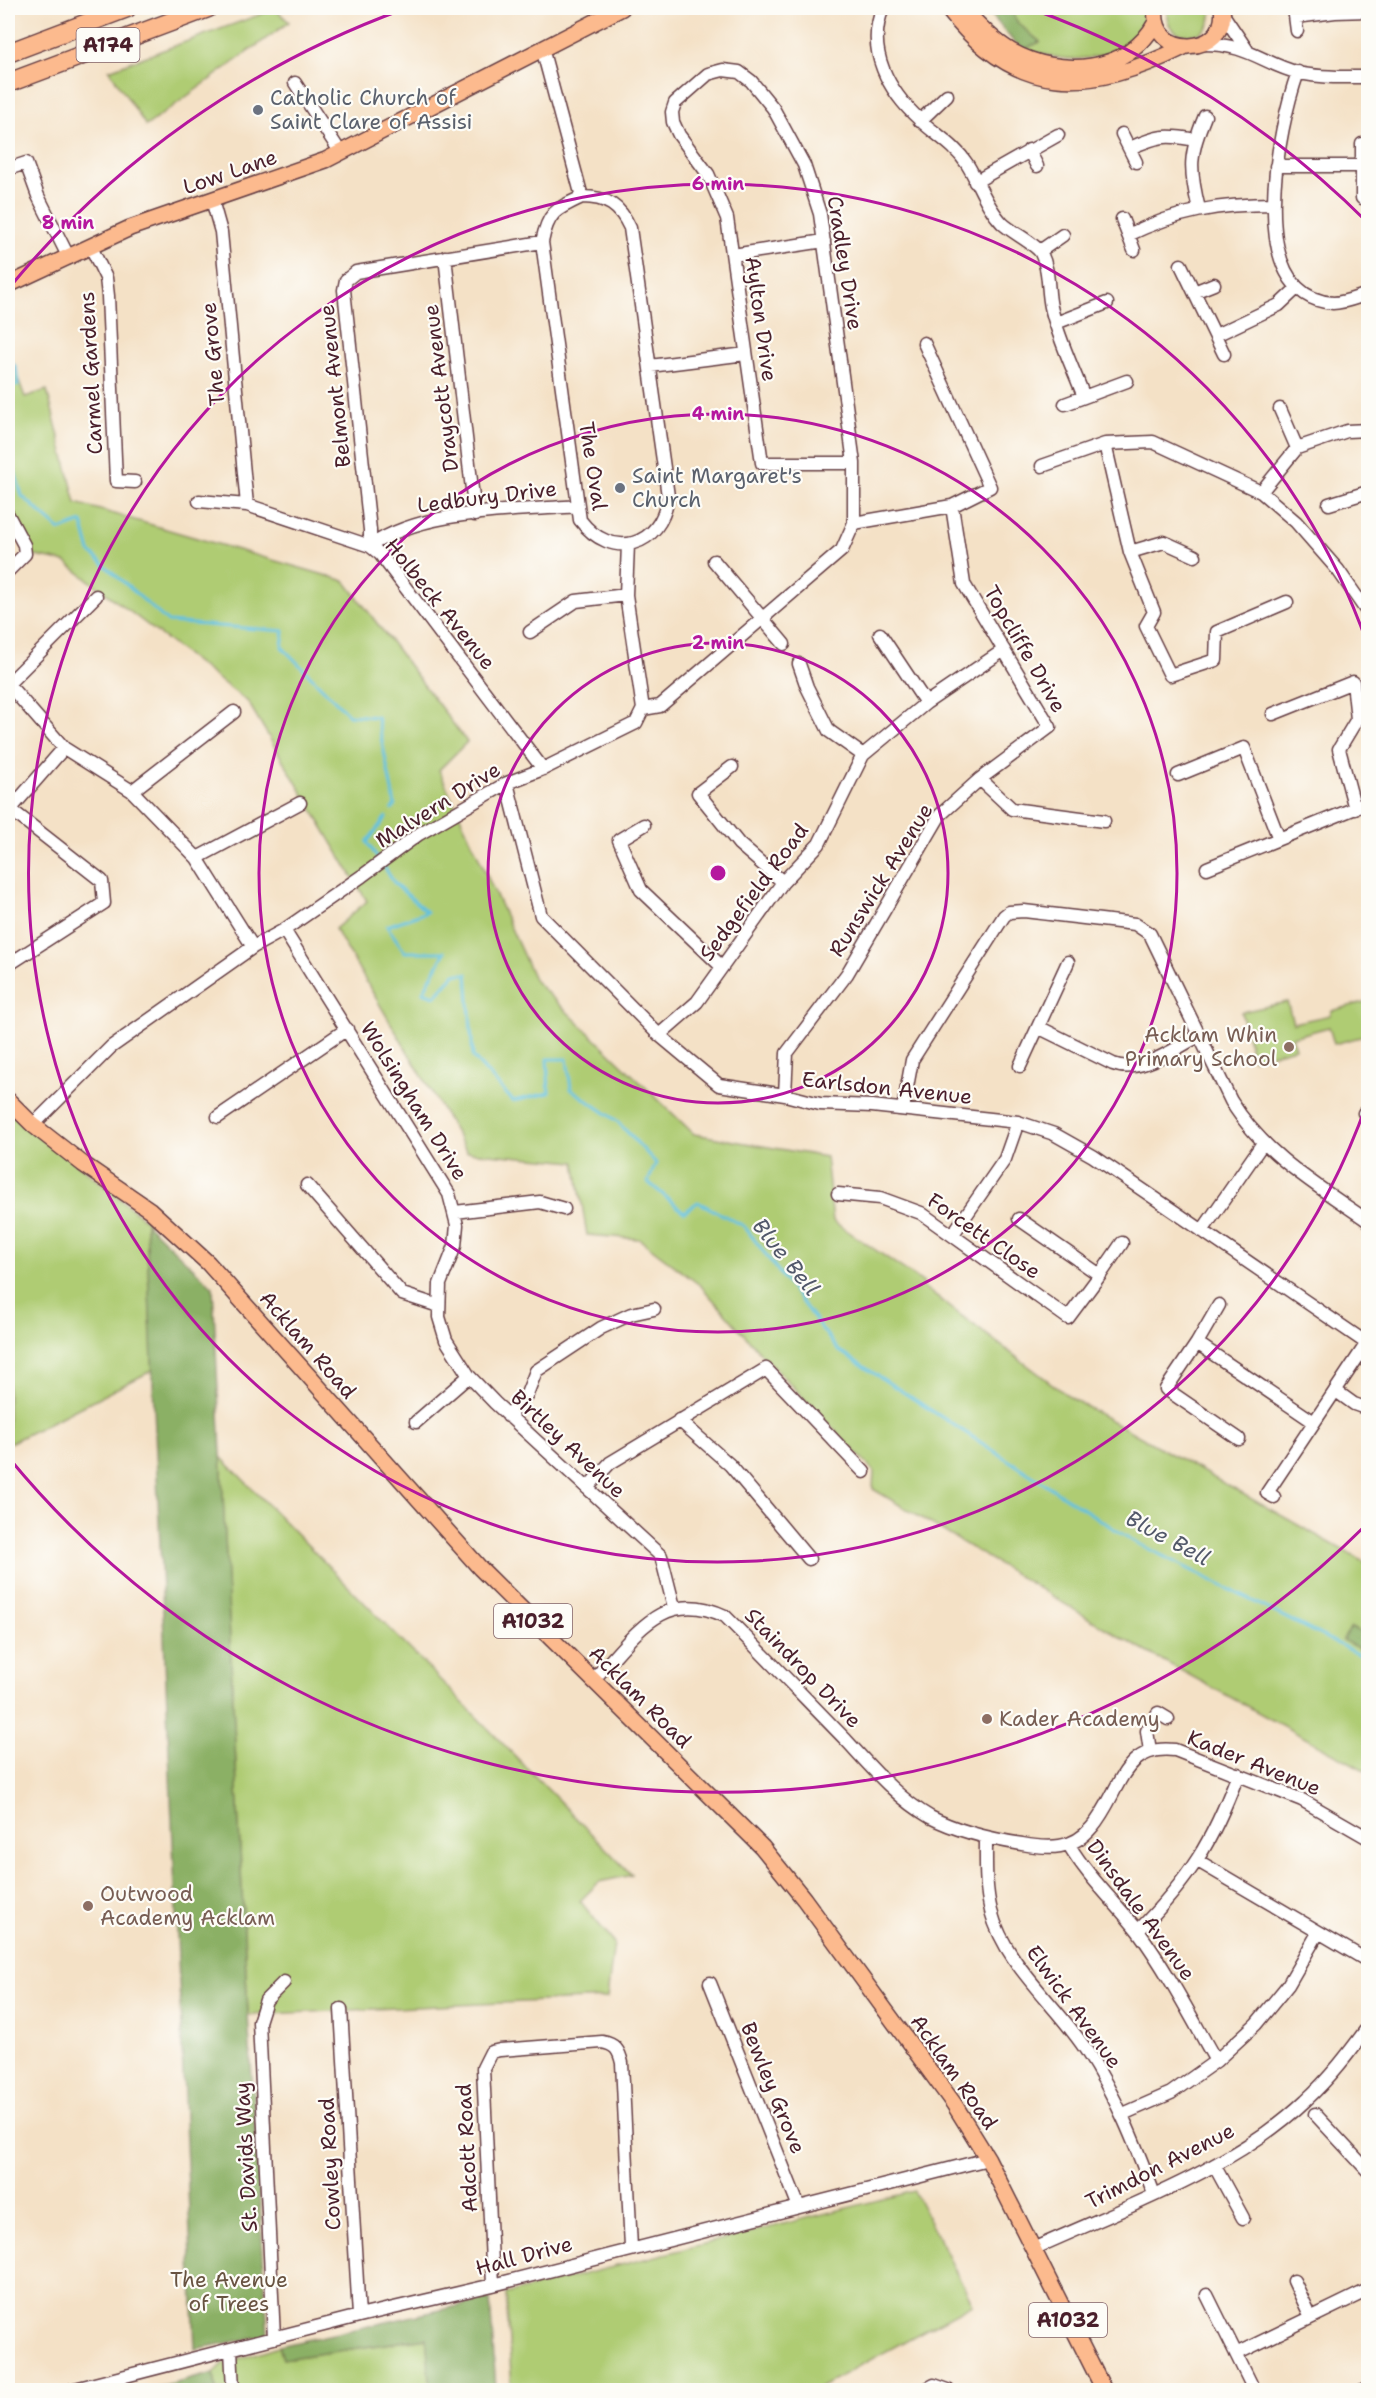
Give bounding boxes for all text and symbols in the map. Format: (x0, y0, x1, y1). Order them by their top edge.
road number: A174 (76, 28, 140, 62)
place label: Catholic Church of Saint Clare of Assisi (270, 84, 473, 136)
marker: Catholic Church of Saint Clare of Assisi (251, 103, 265, 117)
street label: Low Lane (179, 143, 281, 201)
text: 6 min (692, 172, 744, 196)
street label: Cradley Drive (821, 194, 869, 332)
text: 8 min (42, 211, 94, 235)
street label: Aylton Drive (738, 255, 784, 383)
street label: Carmel Gardens (73, 291, 109, 455)
street label: The Grove (195, 301, 231, 407)
street label: Belmont Avenue (313, 303, 357, 469)
street label: Draycott Avenue (417, 303, 465, 473)
text: 4 min (692, 402, 744, 426)
street label: The Oval (572, 420, 614, 513)
place label: Saint Margaret's Church (632, 462, 802, 514)
street label: Ledbury Drive (416, 475, 558, 519)
marker: Saint Margaret's Church (613, 481, 627, 495)
street label: Holbeck Avenue (378, 532, 502, 676)
street label: Topcliffe Drive (977, 580, 1073, 718)
text: 2 min (692, 631, 744, 655)
street label: Malvern Drive (370, 755, 506, 855)
street label: Runswick Avenue (823, 798, 939, 962)
street label: Sedgefield Road (693, 818, 815, 966)
centre of rings (708, 863, 728, 883)
street label: Wolsingham Drive (354, 1016, 474, 1186)
place label: Acklam Whin Primary School (1125, 1021, 1278, 1073)
marker: Acklam Whin Primary School (1282, 1040, 1296, 1054)
street label: Earlsdon Avenue (801, 1065, 973, 1111)
street label: Forcett Close (922, 1187, 1046, 1285)
water label: Blue Bell (746, 1212, 826, 1302)
street label: Acklam Road (253, 1285, 363, 1405)
street label: Birtley Avenue (505, 1384, 631, 1504)
water label: Blue Bell (1121, 1504, 1215, 1572)
street label: Staindrop Drive (738, 1602, 868, 1734)
road number: A1032 (494, 1604, 572, 1638)
street label: Acklam Road (583, 1640, 697, 1754)
place label: Kader Academy (999, 1705, 1160, 1733)
marker: Kader Academy (980, 1712, 994, 1726)
street label: Kader Avenue (1183, 1723, 1325, 1803)
street label: Dinsdale Avenue (1080, 1834, 1202, 1986)
place label: Outwood Academy Acklam (100, 1880, 275, 1932)
marker: Outwood Academy Acklam (81, 1899, 95, 1913)
street label: Elwick Avenue (1020, 1940, 1128, 2074)
street label: Acklam Road (904, 2009, 1004, 2135)
street label: Bewley Grove (734, 2018, 812, 2158)
street label: St. Davids Way (228, 2081, 264, 2233)
street label: Adcott Road (450, 2083, 484, 2213)
street label: Cowley Road (313, 2097, 347, 2231)
street label: Trimdon Avenue (1081, 2116, 1239, 2216)
street label: Hall Drive (472, 2230, 576, 2282)
park label: The Avenue of Trees (170, 2266, 288, 2318)
road number: A1032 (1029, 2303, 1107, 2337)

